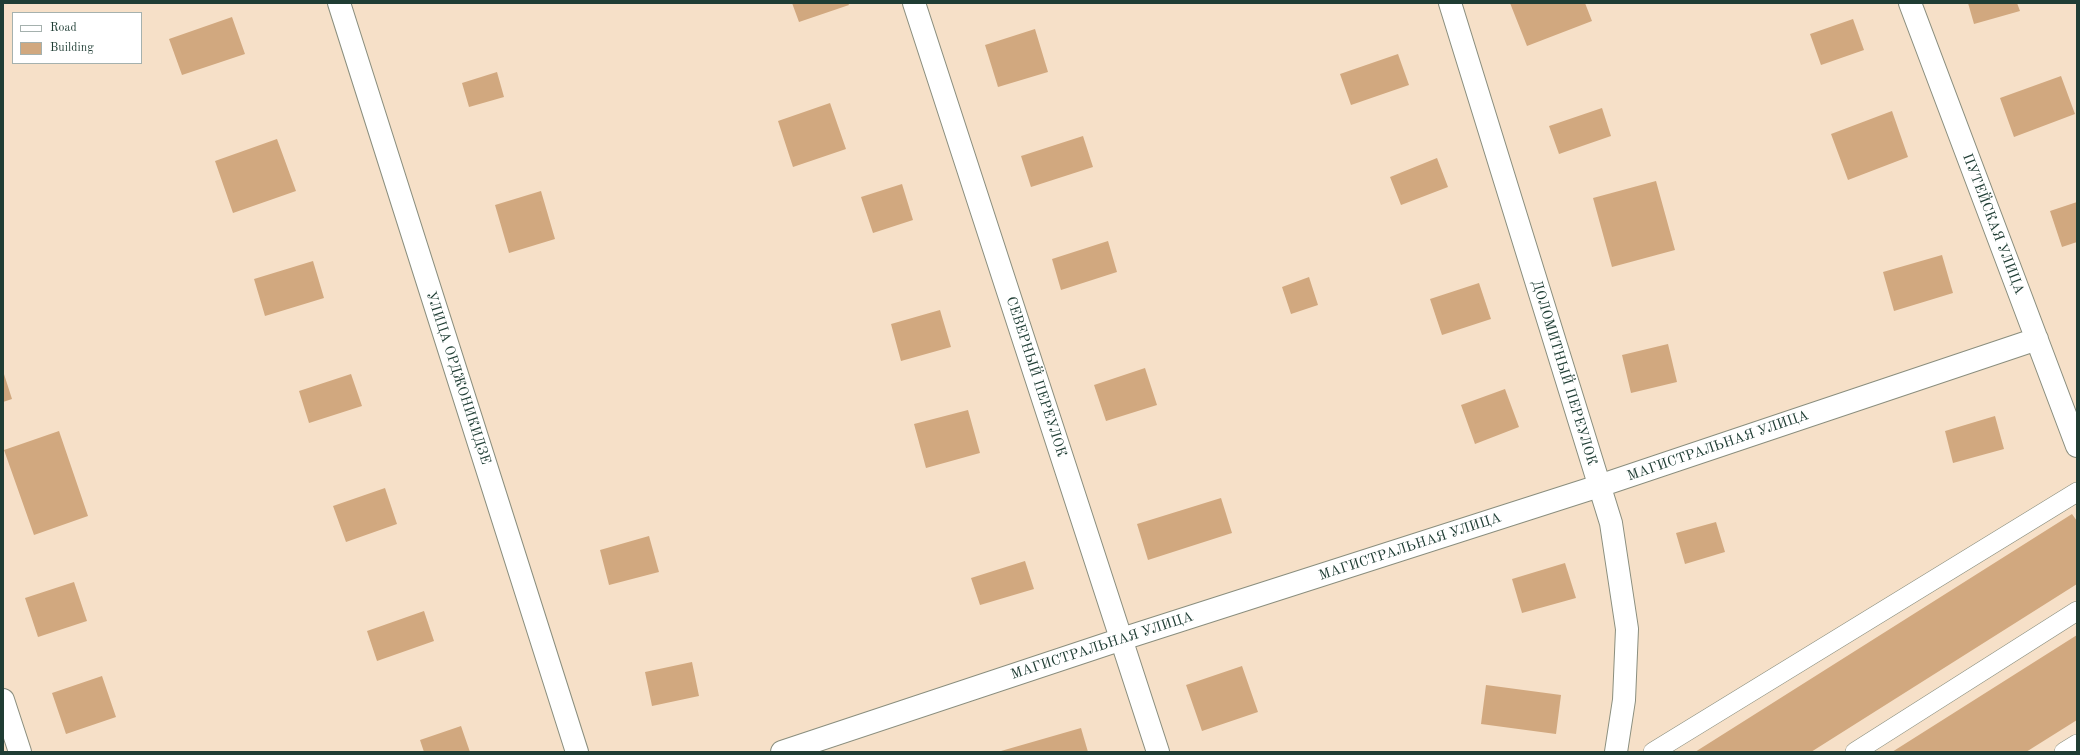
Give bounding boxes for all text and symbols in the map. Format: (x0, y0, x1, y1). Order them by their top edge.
legend (12, 12, 142, 64)
text: Road (50, 22, 77, 34)
text: Building (50, 42, 94, 54)
street label: ПУТЕЙСКАЯ УЛИЦА (1958, 151, 2028, 297)
street label: ДОЛОМИТНЫЙ ПЕРЕУЛОК (1528, 278, 1600, 468)
street label: УЛИЦА ОРДЖОНИКИДЗЕ (422, 289, 494, 467)
street label: СЕВЕРНЫЙ ПЕРЕУЛОК (1002, 295, 1070, 459)
street label: МАГИСТРАЛЬНАЯ УЛИЦА (1625, 407, 1811, 485)
street label: МАГИСТРАЛЬНАЯ УЛИЦА (1317, 510, 1503, 584)
street label: МАГИСТРАЛЬНАЯ УЛИЦА (1009, 609, 1195, 683)

